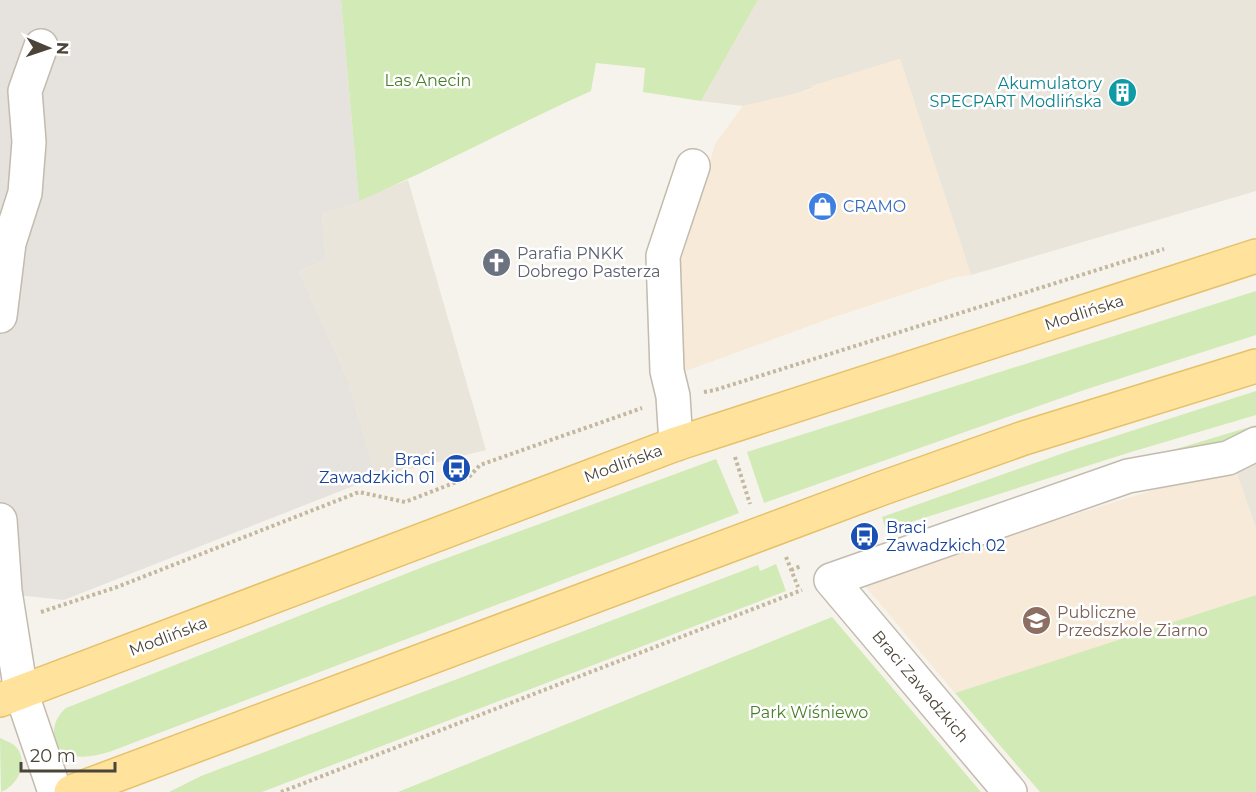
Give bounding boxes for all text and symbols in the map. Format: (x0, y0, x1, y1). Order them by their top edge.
north arrow (18, 18, 78, 78)
text: N (53, 42, 72, 55)
park label: Las Anecin (385, 71, 471, 90)
place label: Akumulatory SPECPART Modlińska (930, 74, 1102, 111)
building icon: Akumulatory SPECPART Modlińska (1107, 76, 1139, 108)
shop icon: CRAMO (806, 190, 838, 222)
place label: CRAMO (843, 197, 906, 216)
place label: Parafia PNKK Dobrego Pasterza (517, 244, 661, 281)
church icon: Parafia PNKK Dobrego Pasterza (480, 246, 512, 278)
street label: Modlińska (1042, 291, 1126, 334)
street label: Modlińska (581, 440, 665, 486)
place label: Braci Zawadzkich 01 (319, 450, 435, 487)
bus stop icon: Braci Zawadzkich 01 (440, 452, 472, 484)
place label: Braci Zawadzkich 02 (886, 518, 1005, 555)
bus stop icon: Braci Zawadzkich 02 (849, 520, 881, 552)
place label: Publiczne Przedszkole Ziarno (1057, 603, 1208, 640)
school or university icon: Publiczne Przedszkole Ziarno (1020, 605, 1052, 637)
street label: Modlińska (126, 613, 210, 660)
street label: Braci Zawadzkich (868, 627, 973, 746)
park label: Park Wiśniewo (750, 703, 868, 722)
scale bar (21, 735, 116, 773)
text: 20 m (30, 745, 76, 767)

